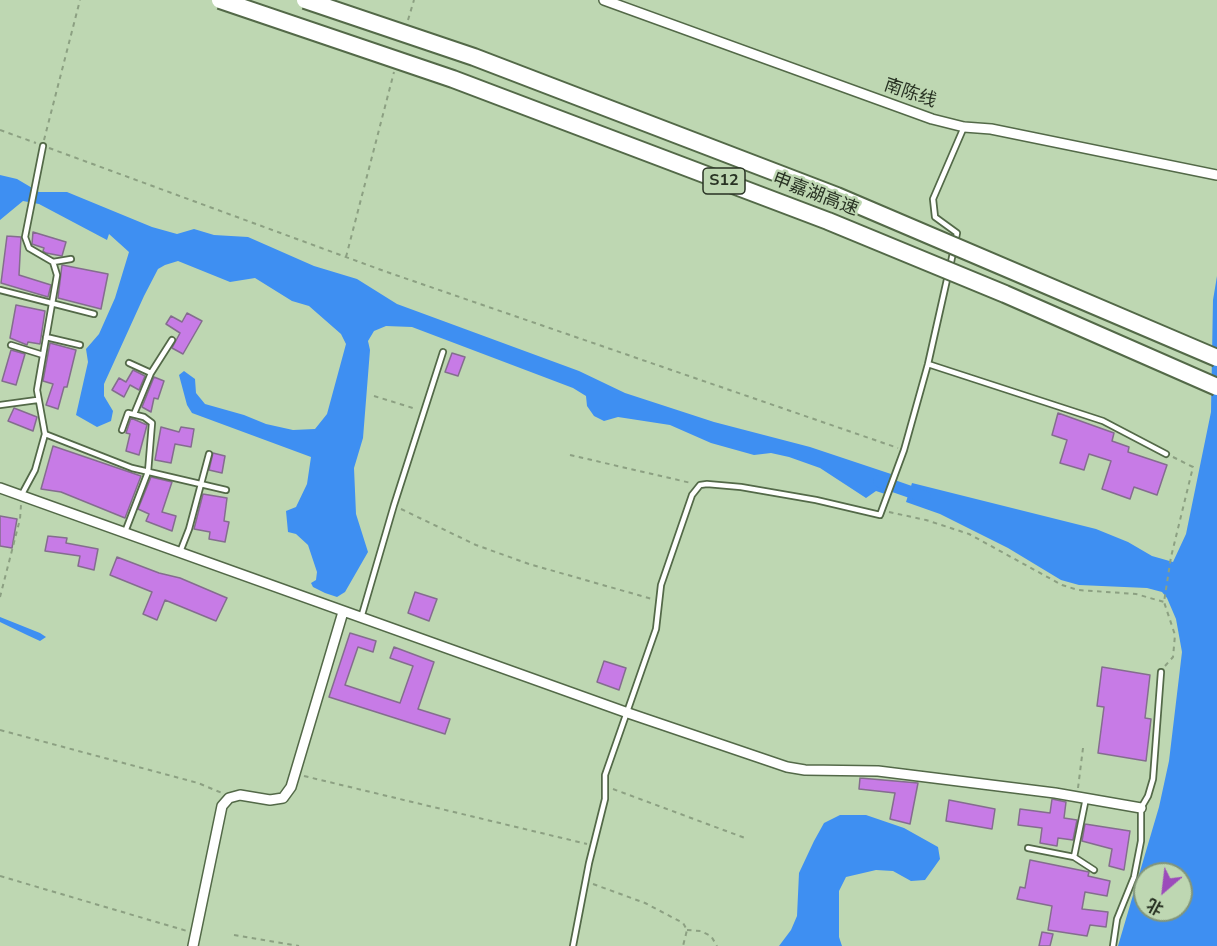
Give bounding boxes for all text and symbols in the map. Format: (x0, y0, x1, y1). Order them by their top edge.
street label: 南陈线 (881, 75, 939, 113)
road number: S12 (703, 168, 745, 194)
street label: 申嘉湖高速 (769, 169, 861, 221)
north arrow (1133, 862, 1193, 922)
text: 北 (1143, 893, 1168, 920)

